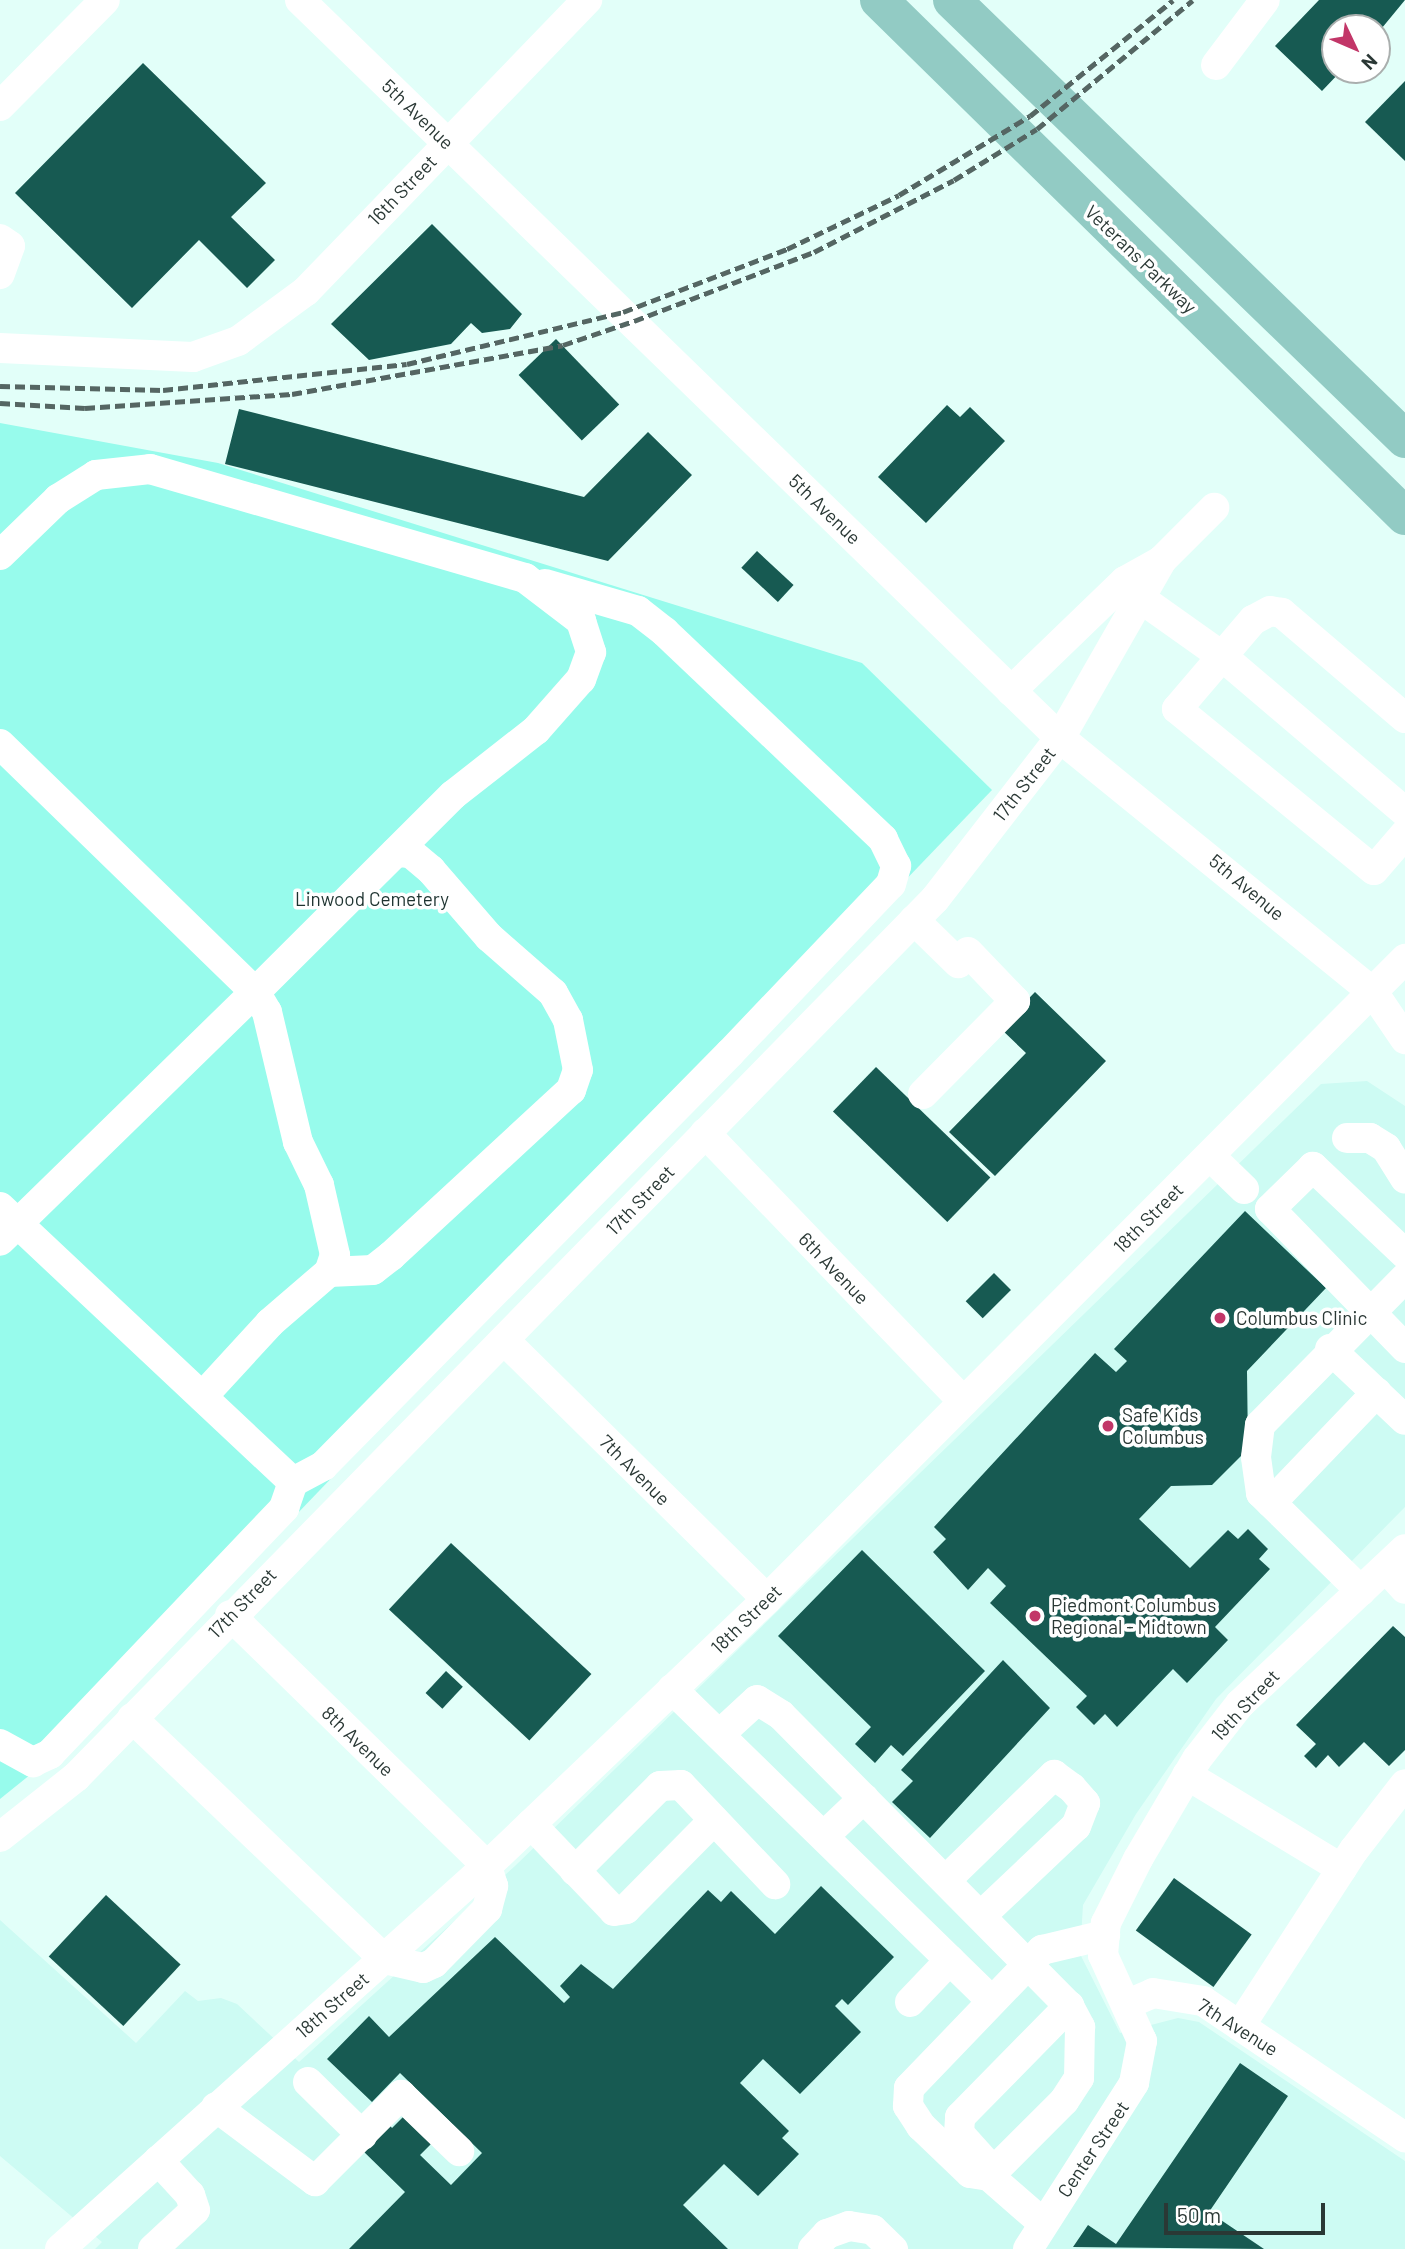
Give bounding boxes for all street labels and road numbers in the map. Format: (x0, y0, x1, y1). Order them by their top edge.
street label: 5th Avenue (377, 74, 459, 154)
street label: 16th Street (363, 150, 441, 230)
street label: Veterans Parkway (1081, 200, 1201, 318)
street label: 5th Avenue (784, 469, 866, 549)
street label: 17th Street (988, 742, 1060, 826)
street label: 5th Avenue (1205, 849, 1289, 925)
street label: 17th Street (601, 1160, 679, 1240)
street label: 18th Street (1108, 1178, 1188, 1258)
street label: 6th Avenue (794, 1227, 874, 1309)
street label: 7th Avenue (595, 1430, 675, 1510)
street label: 17th Street (203, 1563, 281, 1643)
street label: 18th Street (706, 1580, 786, 1658)
street label: 19th Street (1206, 1665, 1284, 1745)
street label: 8th Avenue (317, 1701, 399, 1781)
street label: 18th Street (291, 1967, 373, 2043)
street label: 7th Avenue (1194, 1993, 1282, 2061)
street label: Center Street (1052, 2097, 1134, 2201)

